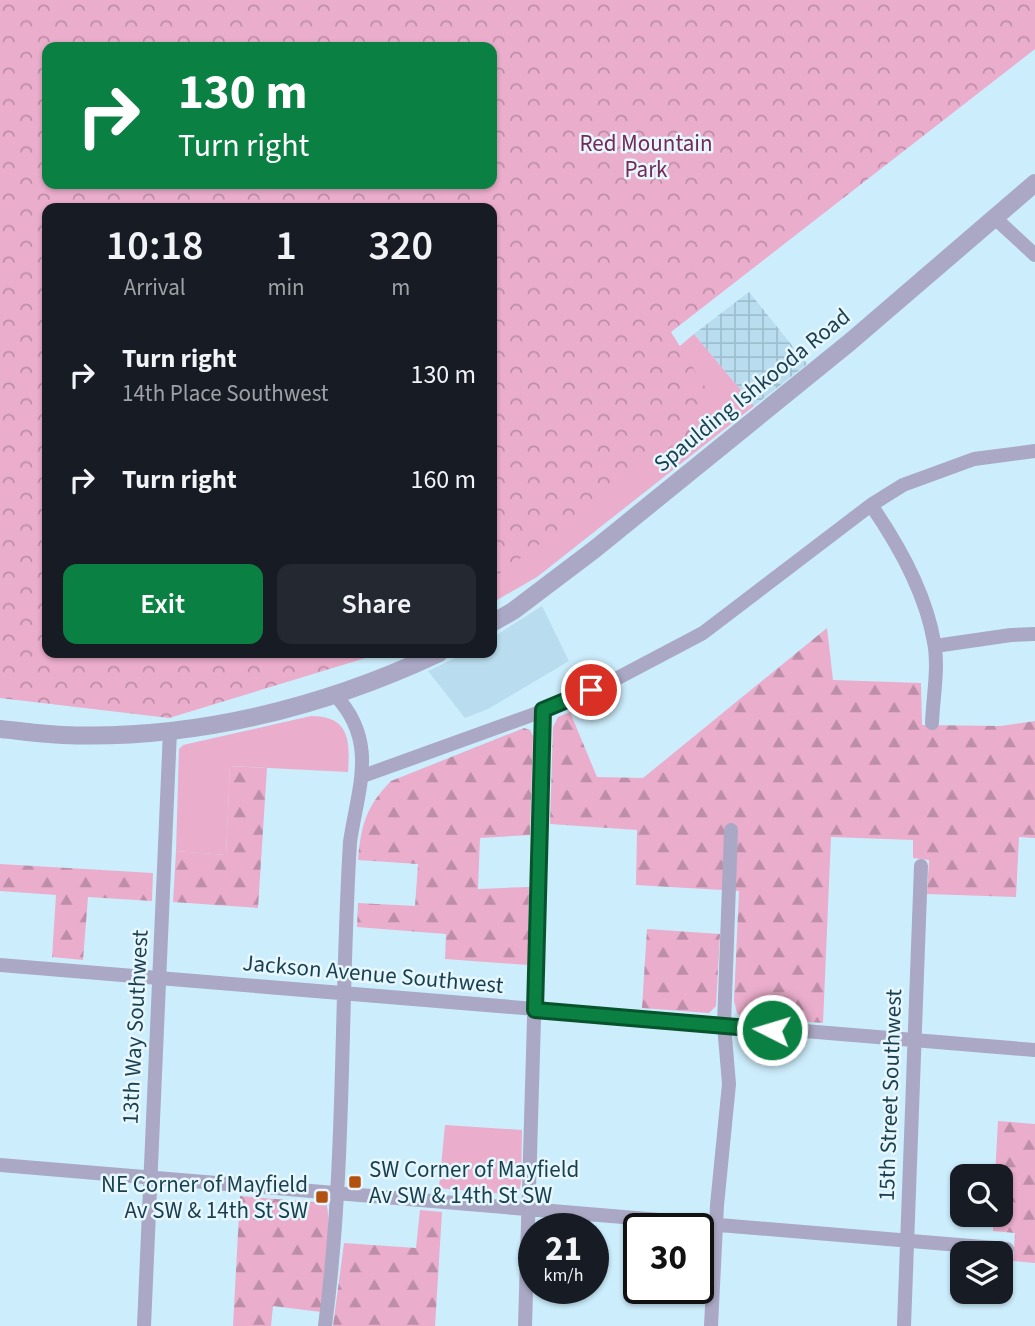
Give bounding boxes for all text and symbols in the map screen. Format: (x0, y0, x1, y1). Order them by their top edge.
text: 130 m (178, 58, 307, 128)
icon: right (63, 70, 154, 161)
text: Turn right (178, 123, 309, 169)
park label: Red Mountain Park (579, 127, 713, 186)
text: 10:18 (106, 216, 204, 276)
text: 1 (275, 216, 297, 276)
text: 320 (369, 216, 433, 276)
text: Arrival (124, 271, 186, 304)
text: min (267, 271, 305, 304)
text: m (391, 271, 410, 304)
street label: Spaulding Ishkooda Road (647, 300, 857, 480)
text: Turn right (122, 340, 237, 377)
icon: right (63, 356, 101, 394)
text: 130 m (410, 356, 476, 393)
text: 14th Place Southwest (122, 377, 329, 410)
icon: right (63, 461, 101, 499)
text: Turn right (122, 461, 237, 498)
text: 160 m (410, 461, 476, 498)
button: Exit (63, 564, 263, 644)
button: Share (277, 564, 476, 644)
pin (561, 660, 621, 720)
icon: arrive (572, 671, 610, 709)
street label: 13th Way Southwest (113, 929, 157, 1125)
street label: Jackson Avenue Southwest (241, 946, 505, 1002)
street label: 15th Street Southwest (870, 988, 910, 1202)
position arrow (735, 993, 809, 1067)
place label: SW Corner of Mayfield Av SW & 14th St SW (369, 1153, 579, 1212)
map controls (950, 1164, 1013, 1304)
button: search (950, 1164, 1013, 1227)
place label: NE Corner of Mayfield Av SW & 14th St SW (101, 1168, 308, 1227)
marker: SW Corner of Mayfield Av SW & 14th St SW (347, 1174, 363, 1190)
marker: NE Corner of Mayfield Av SW & 14th St SW (314, 1189, 330, 1205)
speed limit sign: 30 (623, 1213, 714, 1304)
text: 21 (545, 1224, 582, 1274)
button: layers (950, 1241, 1013, 1304)
text: km/h (544, 1263, 583, 1288)

